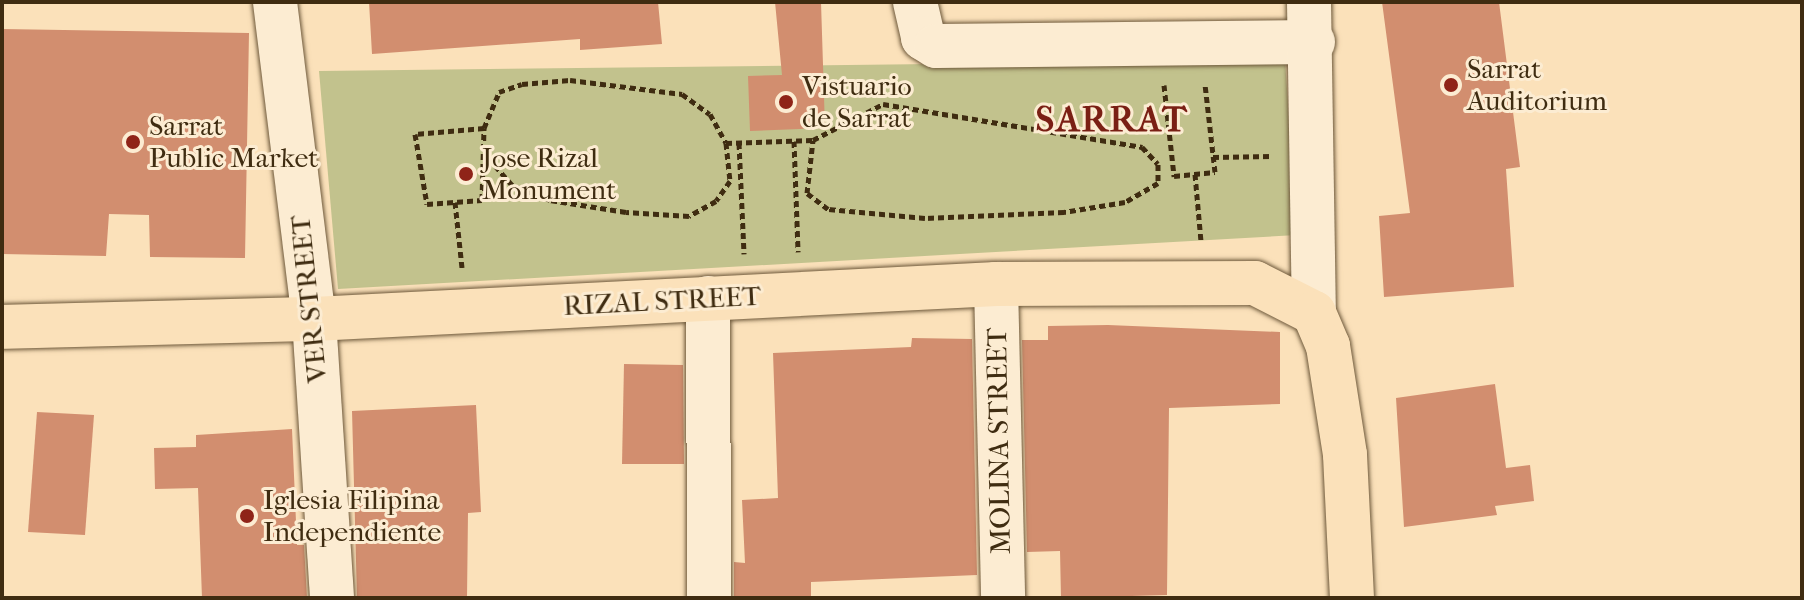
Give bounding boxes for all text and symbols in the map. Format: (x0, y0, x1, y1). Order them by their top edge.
place label: Sarrat Auditorium (1467, 52, 1607, 118)
place label: Vistuario de Sarrat (802, 69, 912, 135)
marker: Sarrat Auditorium (1442, 76, 1460, 94)
marker: Vistuario de Sarrat (777, 93, 795, 111)
district label: SARRAT (1036, 98, 1188, 142)
place label: Sarrat Public Market (149, 109, 318, 175)
marker: Sarrat Public Market (124, 133, 142, 151)
place label: Jose Rizal Monument (482, 141, 616, 207)
marker: Jose Rizal Monument (457, 165, 475, 183)
street label: VER STREET (283, 214, 335, 384)
street label: RIZAL STREET (562, 279, 762, 323)
street label: MOLINA STREET (980, 327, 1018, 555)
place label: Iglesia Filipina Independiente (263, 483, 441, 549)
marker: Iglesia Filipina Independiente (238, 507, 256, 525)

